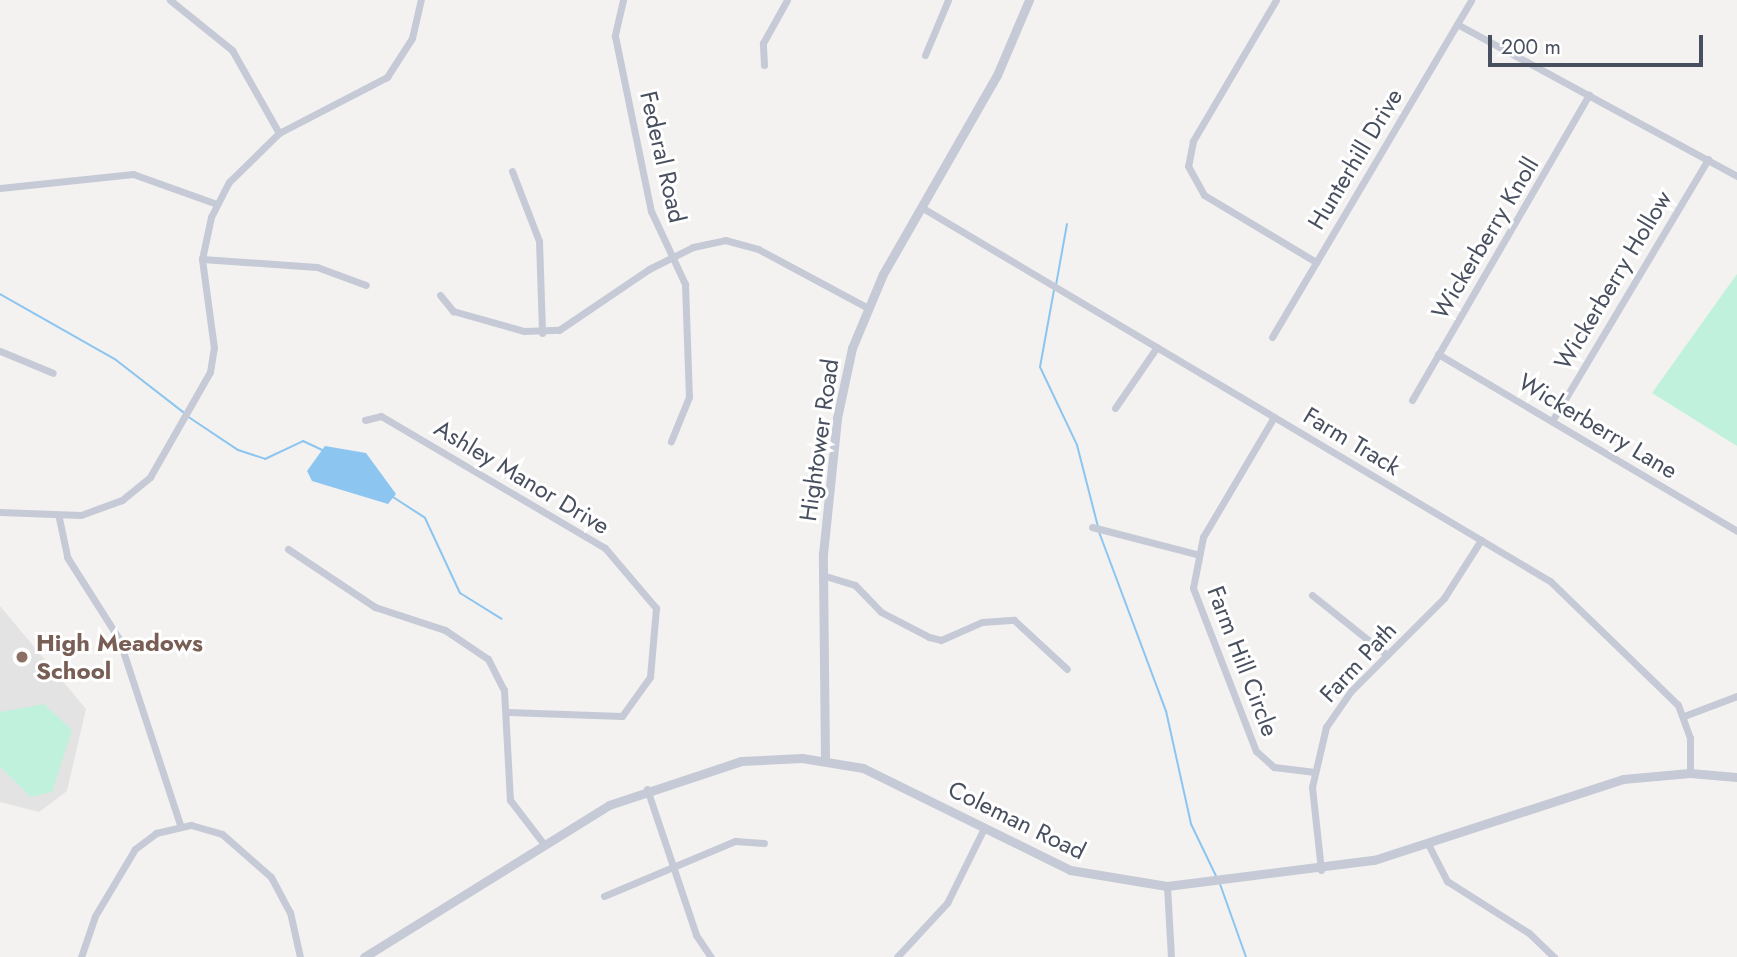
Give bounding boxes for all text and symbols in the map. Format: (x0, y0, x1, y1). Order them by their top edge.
scale bar (1492, 21, 1707, 65)
text: 200 m (1501, 32, 1561, 62)
street label: Hunterhill Drive (1302, 83, 1408, 235)
street label: Federal Road (634, 89, 692, 225)
street label: Wickerberry Knoll (1425, 152, 1545, 324)
street label: Wickerberry Hollow (1548, 185, 1678, 375)
street label: Hightower Road (793, 357, 845, 523)
street label: Wickerberry Lane (1513, 367, 1683, 485)
street label: Farm Track (1298, 401, 1406, 481)
street label: Ashley Manor Drive (429, 413, 615, 541)
street label: Farm Hill Circle (1201, 582, 1285, 740)
street label: Farm Path (1314, 616, 1402, 708)
place label: High Meadows School (36, 629, 203, 685)
marker: High Meadows School (14, 649, 30, 665)
street label: Coleman Road (944, 774, 1090, 866)

